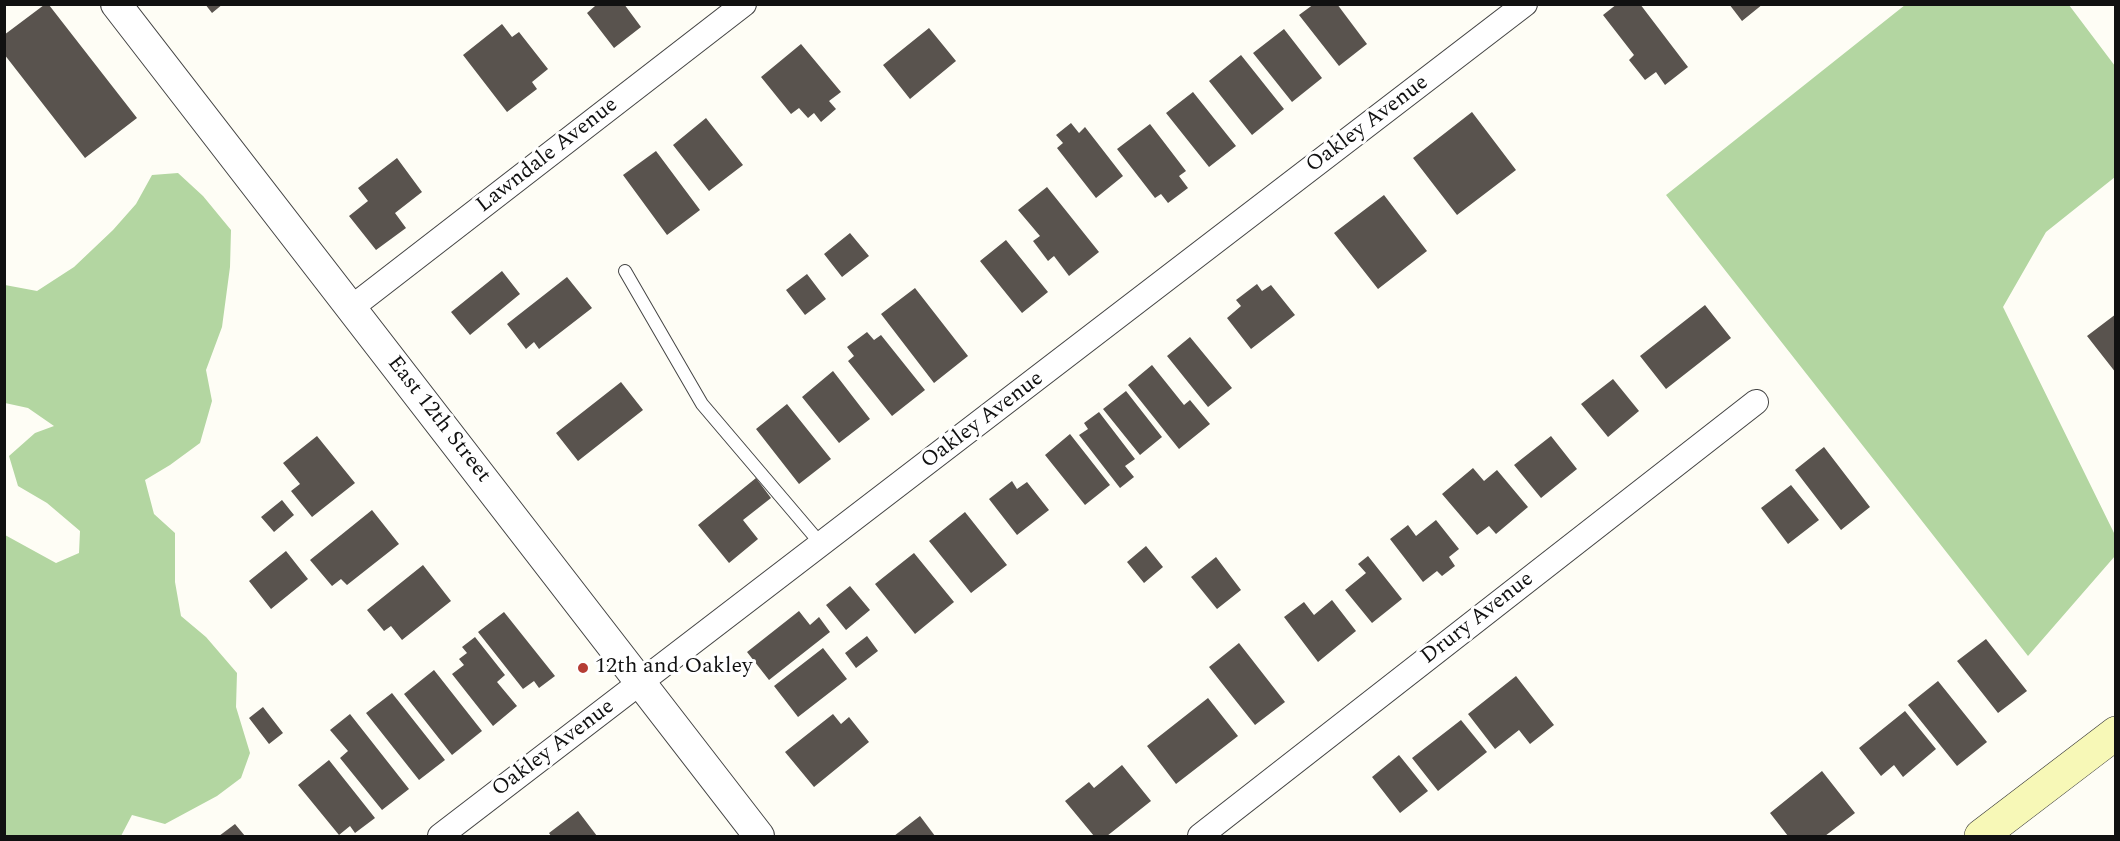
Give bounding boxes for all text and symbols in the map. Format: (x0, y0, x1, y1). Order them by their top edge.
street label: Oakley Avenue (1302, 70, 1434, 180)
street label: Lawndale Avenue (472, 93, 624, 219)
street label: East 12th Street (380, 351, 496, 489)
street label: Oakley Avenue (917, 366, 1049, 476)
street label: Drury Avenue (1416, 567, 1540, 671)
place label: 12th and Oakley (595, 655, 753, 681)
marker: 12th and Oakley (576, 661, 590, 675)
street label: Oakley Avenue (488, 694, 620, 804)

